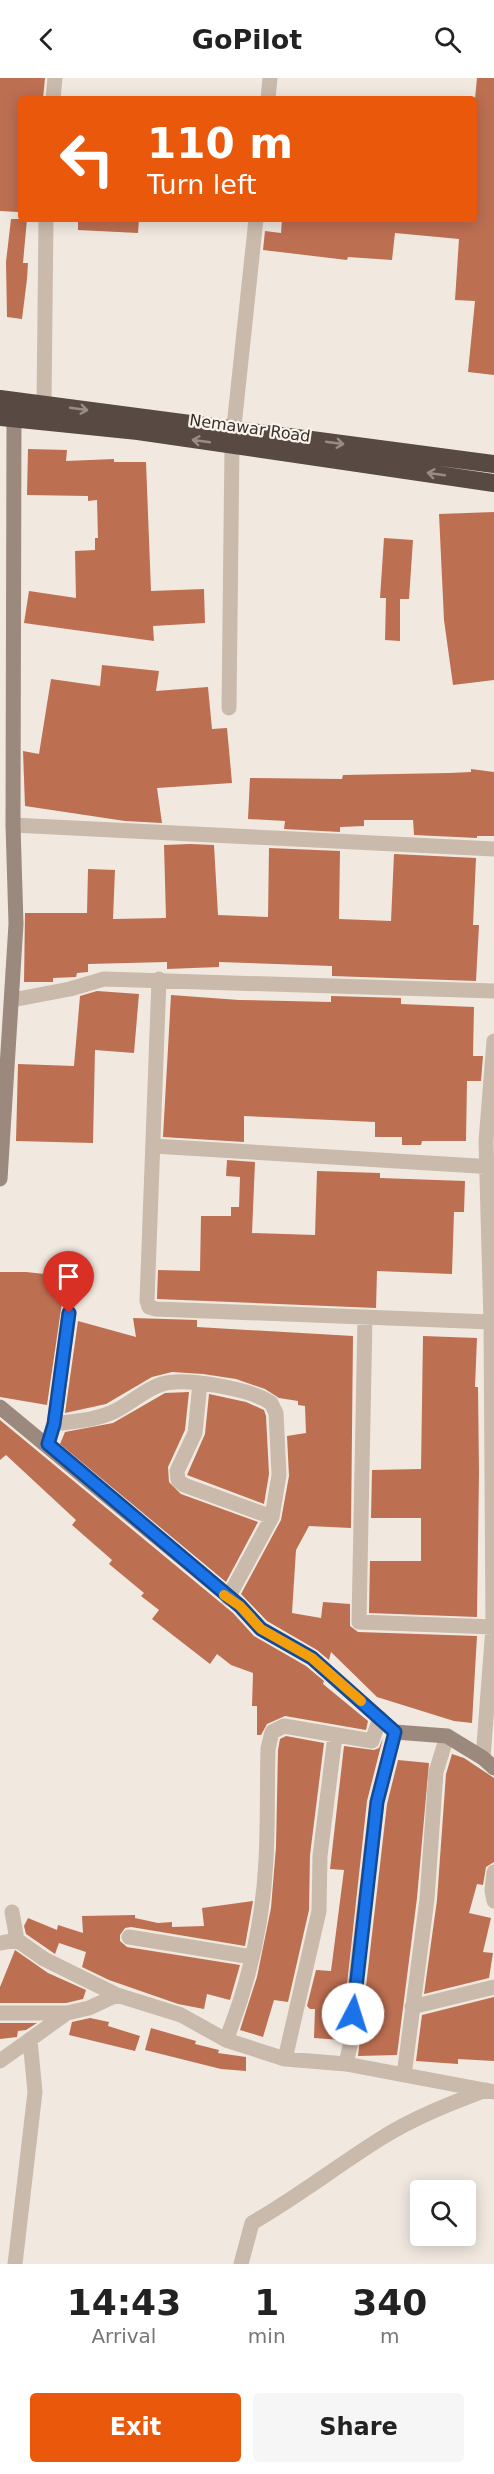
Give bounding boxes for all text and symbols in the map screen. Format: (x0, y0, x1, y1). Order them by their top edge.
icon: back (30, 23, 63, 56)
icon: search (431, 23, 464, 56)
text: GoPilot (192, 24, 302, 55)
text: 110 m (147, 119, 293, 168)
icon: left (48, 120, 126, 198)
text: Turn left (147, 169, 257, 200)
one-way arrow (68, 404, 88, 415)
street label: Nemawar Road (188, 410, 312, 446)
one-way arrow (192, 435, 212, 446)
one-way arrow (324, 438, 344, 449)
one-way arrow (427, 469, 447, 480)
pin (43, 1251, 94, 1313)
icon: arrive (52, 1260, 85, 1293)
position arrow (321, 1982, 385, 2046)
map controls (410, 2180, 476, 2246)
button: search (410, 2180, 476, 2246)
text: 14:43 (67, 2282, 181, 2323)
text: 1 (254, 2282, 279, 2323)
text: 340 (352, 2282, 427, 2323)
text: Arrival (91, 2324, 156, 2348)
text: min (248, 2324, 286, 2348)
text: m (380, 2324, 400, 2348)
button: Exit (30, 2393, 241, 2462)
button: Share (253, 2393, 464, 2462)

